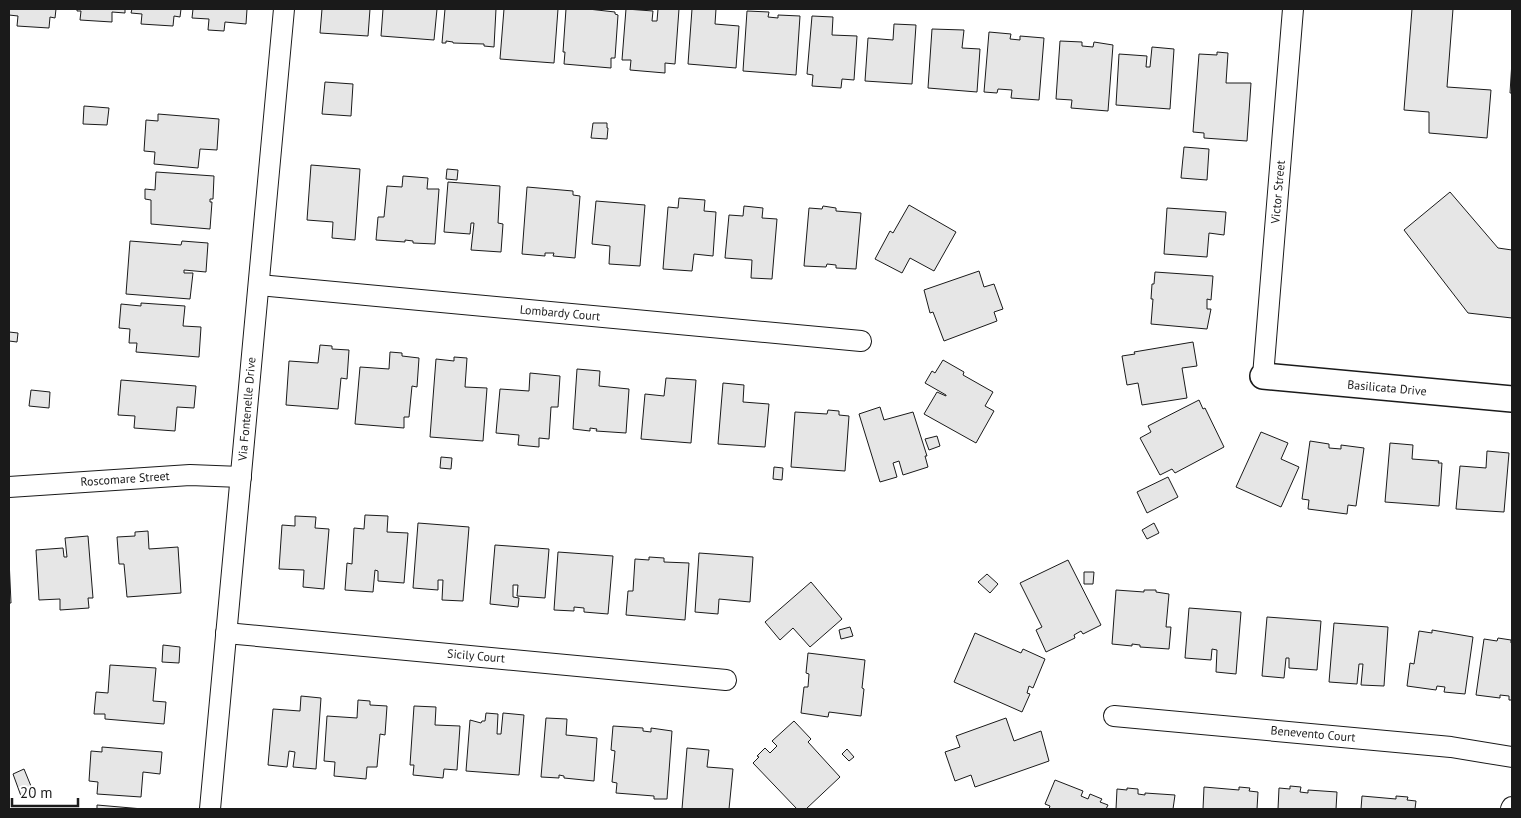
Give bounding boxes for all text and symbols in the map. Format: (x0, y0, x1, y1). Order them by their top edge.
street label: Victor Street (1267, 160, 1288, 225)
street label: Lombardy Court (519, 302, 601, 323)
street label: Via Fontenelle Drive (234, 356, 259, 463)
street label: Basilicata Drive (1347, 377, 1427, 398)
street label: Roscomare Street (80, 468, 170, 489)
street label: Sicily Court (447, 646, 506, 665)
street label: Benevento Court (1270, 722, 1356, 745)
scale bar (12, 776, 79, 808)
text: 20 m (20, 783, 53, 802)

